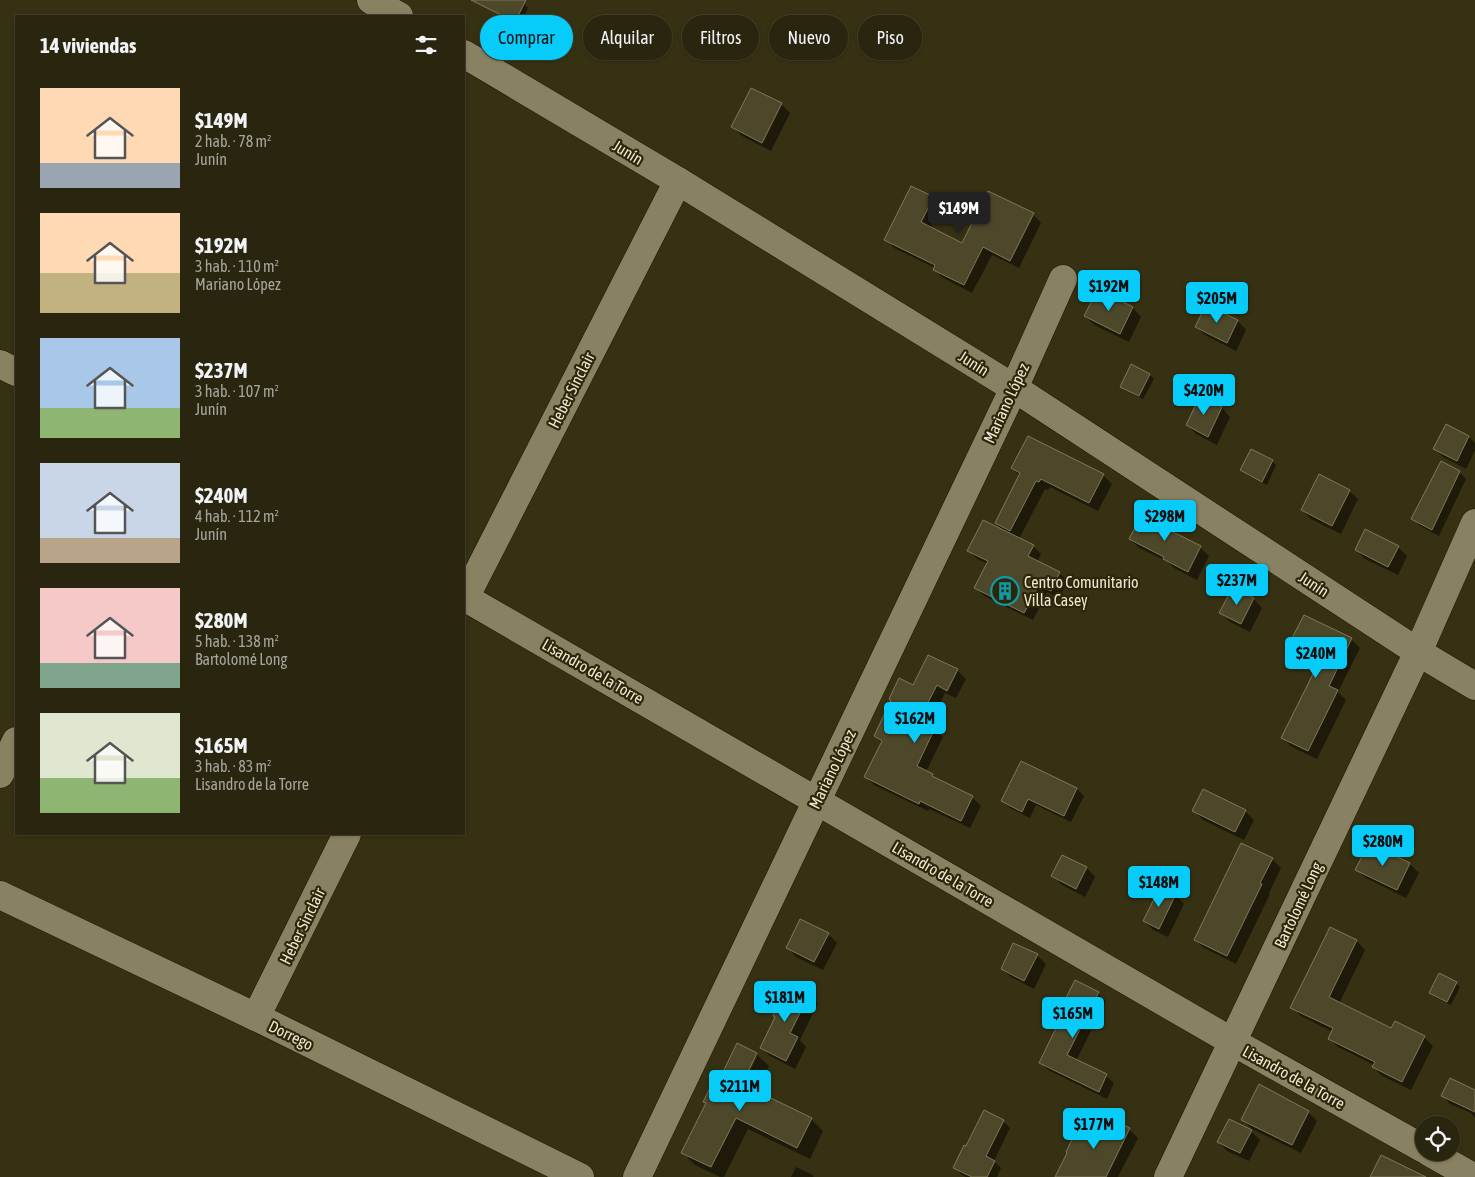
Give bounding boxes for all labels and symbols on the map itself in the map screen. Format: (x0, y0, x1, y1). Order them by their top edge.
street label: Junín (610, 136, 646, 168)
pin: $149M (924, 192, 994, 234)
pin: $192M (1074, 270, 1144, 312)
pin: $205M (1182, 282, 1252, 324)
street label: Junín (956, 347, 992, 379)
street label: Heber Sinclair (544, 349, 598, 431)
street label: Mariano López (980, 360, 1033, 446)
pin: $420M (1169, 374, 1239, 416)
pin: $298M (1130, 500, 1200, 542)
pin: $237M (1202, 564, 1272, 606)
street label: Junín (1296, 568, 1332, 600)
place label: Centro Comunitario Villa Casey (1024, 573, 1139, 610)
building icon: Centro Comunitario Villa Casey (990, 576, 1020, 606)
street label: Lisandro de la Torre (539, 635, 647, 707)
pin: $240M (1281, 636, 1351, 679)
pin: $162M (880, 702, 950, 744)
street label: Mariano López (805, 726, 860, 812)
pin: $280M (1348, 824, 1418, 867)
street label: Lisandro de la Torre (889, 838, 997, 910)
street label: Bartolomé Long (1270, 859, 1327, 951)
pin: $148M (1124, 866, 1194, 908)
street label: Heber Sinclair (276, 885, 328, 967)
pin: $181M (750, 980, 820, 1023)
pin: $165M (1038, 996, 1108, 1039)
street label: Dorrego (265, 1017, 316, 1054)
street label: Lisandro de la Torre (1240, 1042, 1348, 1112)
pin: $211M (705, 1070, 775, 1112)
pin: $177M (1059, 1108, 1129, 1150)

